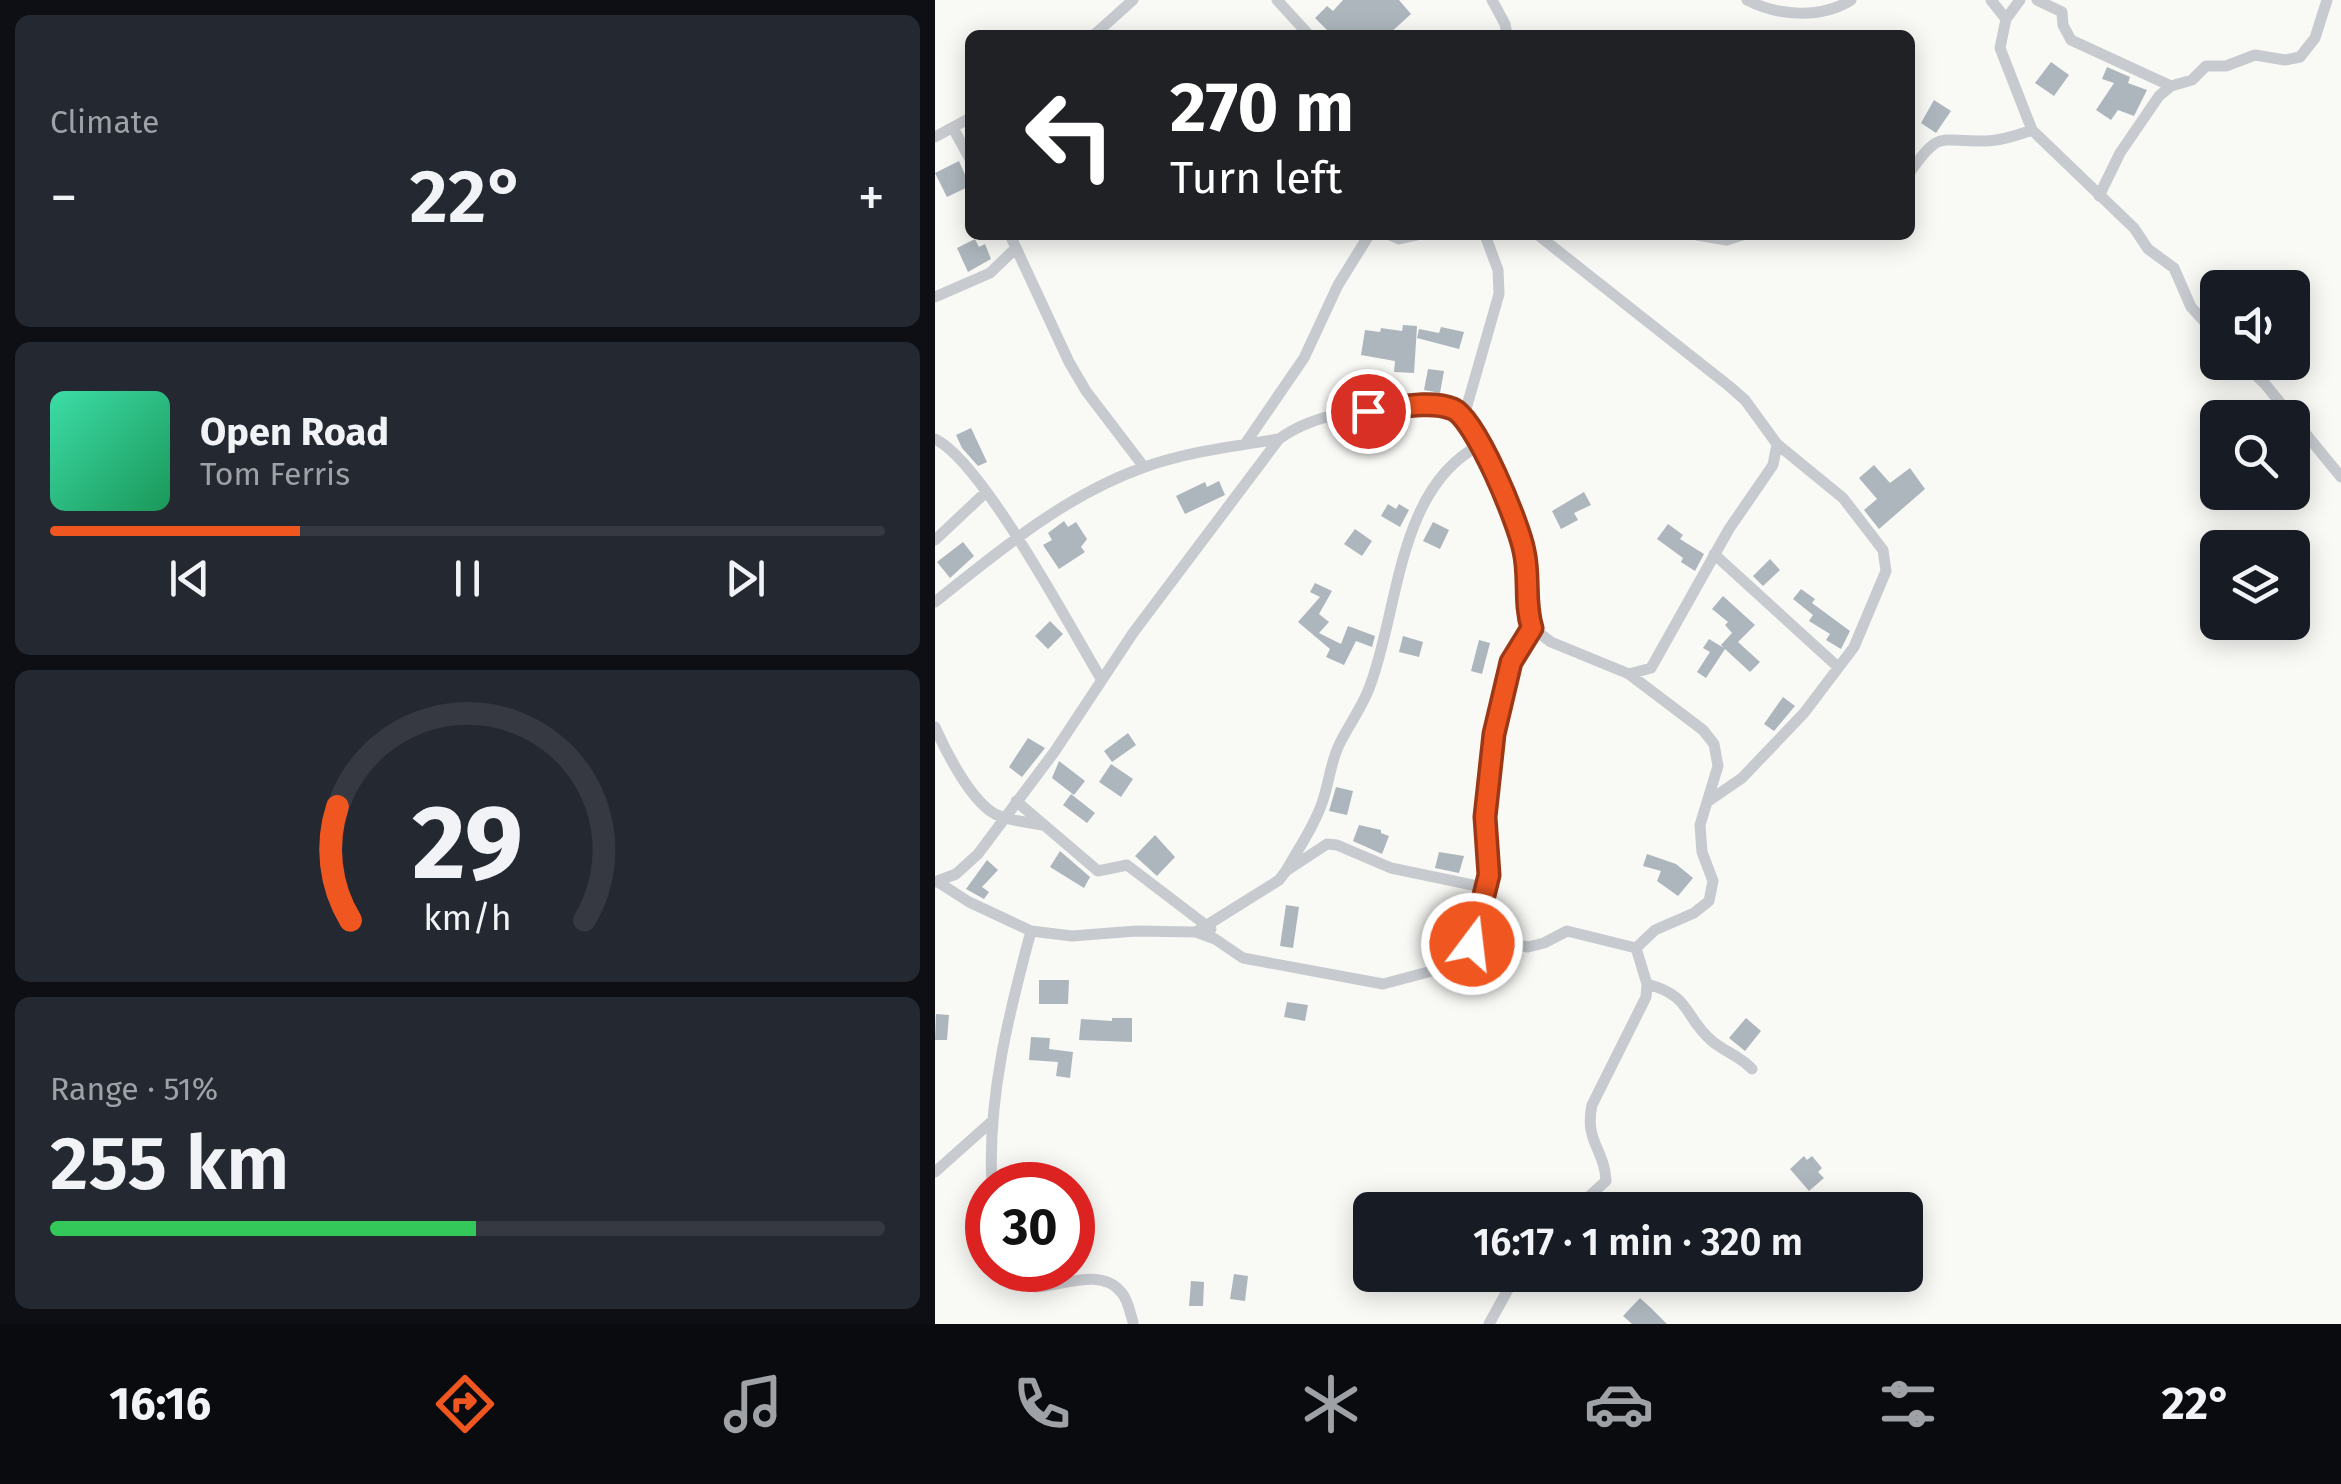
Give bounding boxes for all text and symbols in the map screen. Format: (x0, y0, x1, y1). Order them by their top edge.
text: 270 m (1170, 66, 1354, 150)
icon: left (1005, 70, 1135, 200)
text: Climate (50, 103, 159, 141)
text: Turn left (1170, 151, 1342, 205)
text: 22° (410, 152, 525, 242)
text: − (50, 165, 78, 231)
text: + (858, 165, 885, 231)
map controls (2200, 270, 2310, 640)
button: sound (2200, 270, 2310, 380)
pin (1326, 369, 1411, 454)
icon: arrive (1341, 384, 1396, 439)
button: search (2200, 400, 2310, 510)
text: Open Road (200, 409, 389, 455)
text: Tom Ferris (200, 455, 350, 493)
button: layers (2200, 530, 2310, 640)
icon: previous (162, 551, 217, 606)
icon: pause (440, 551, 495, 606)
icon: next (718, 551, 773, 606)
text: 29 (412, 781, 523, 906)
position arrow (1420, 892, 1524, 996)
text: km/h (423, 897, 512, 939)
text: Range · 51% (50, 1070, 218, 1108)
text: 255 km (50, 1119, 290, 1209)
speed limit sign: 30 (965, 1162, 1095, 1292)
text: 16:17 · 1 min · 320 m (1473, 1219, 1803, 1265)
icon: directions (430, 1369, 500, 1439)
icon: music (718, 1369, 788, 1439)
icon: phone (1007, 1369, 1077, 1439)
icon: climate (1296, 1369, 1366, 1439)
icon: car (1584, 1369, 1654, 1439)
icon: filters (1873, 1369, 1943, 1439)
text: 16:16 (109, 1377, 211, 1431)
text: 22° (2162, 1377, 2232, 1431)

